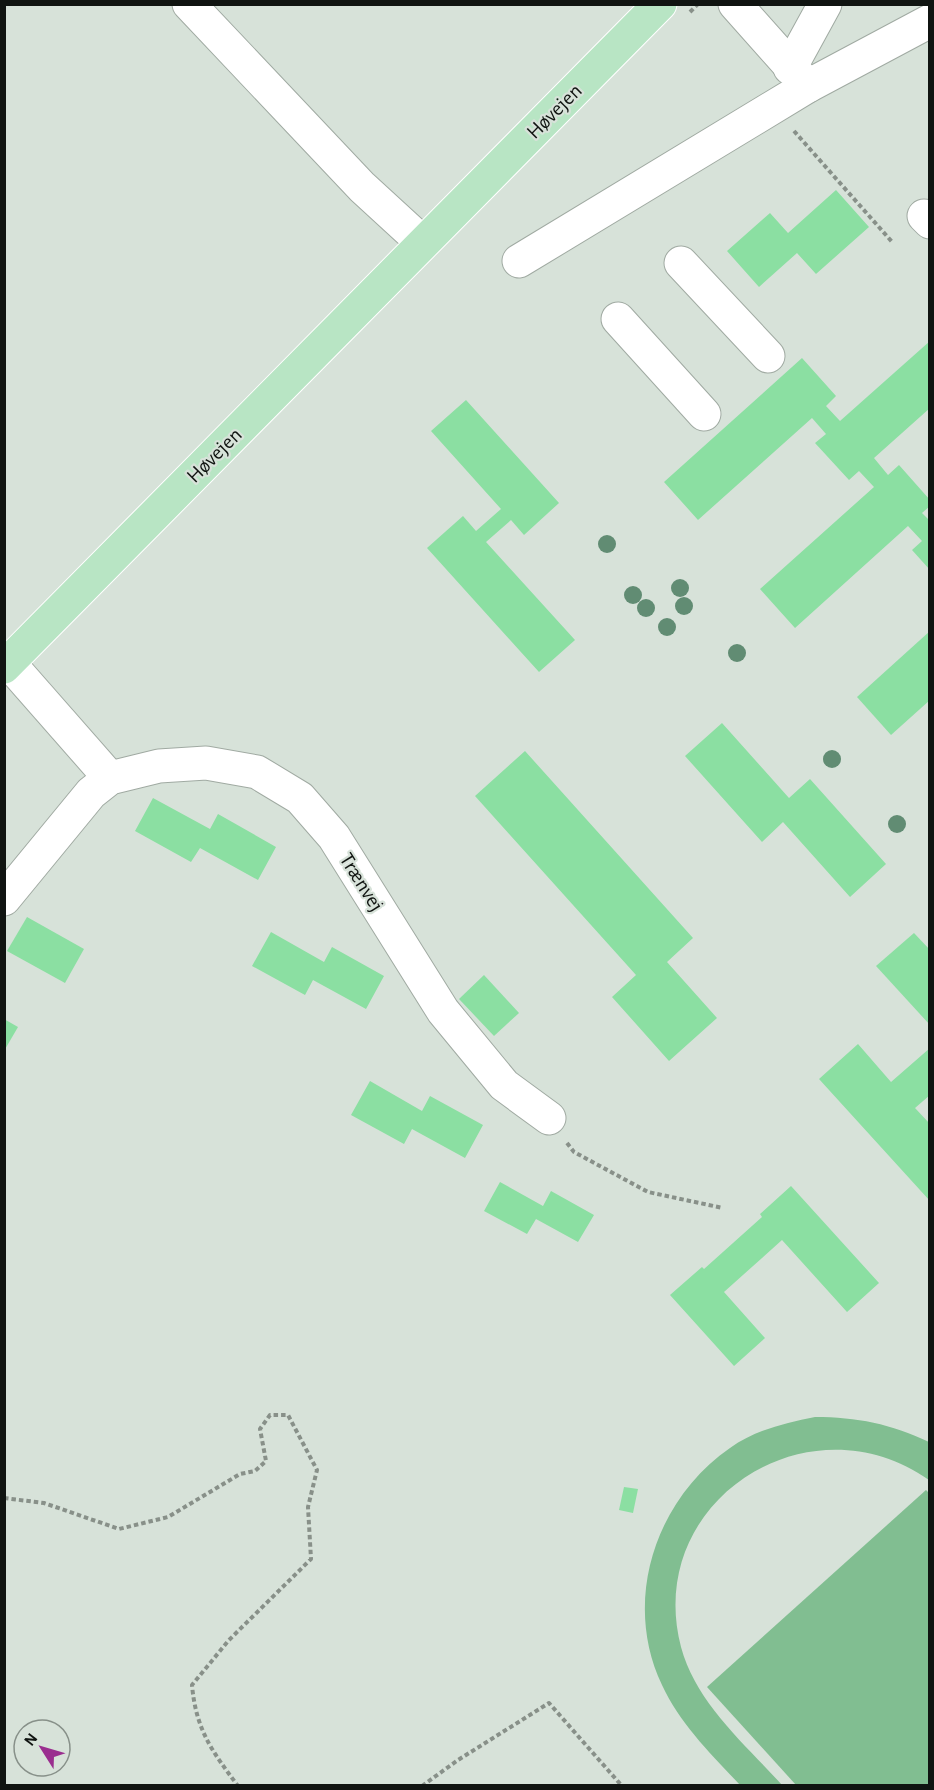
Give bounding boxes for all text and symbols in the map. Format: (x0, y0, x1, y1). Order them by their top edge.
street label: Høvejen (523, 80, 586, 143)
street label: Høvejen (183, 424, 246, 487)
street label: Trænvej (336, 850, 387, 915)
north arrow (12, 1718, 72, 1778)
text: N (21, 1730, 41, 1749)

